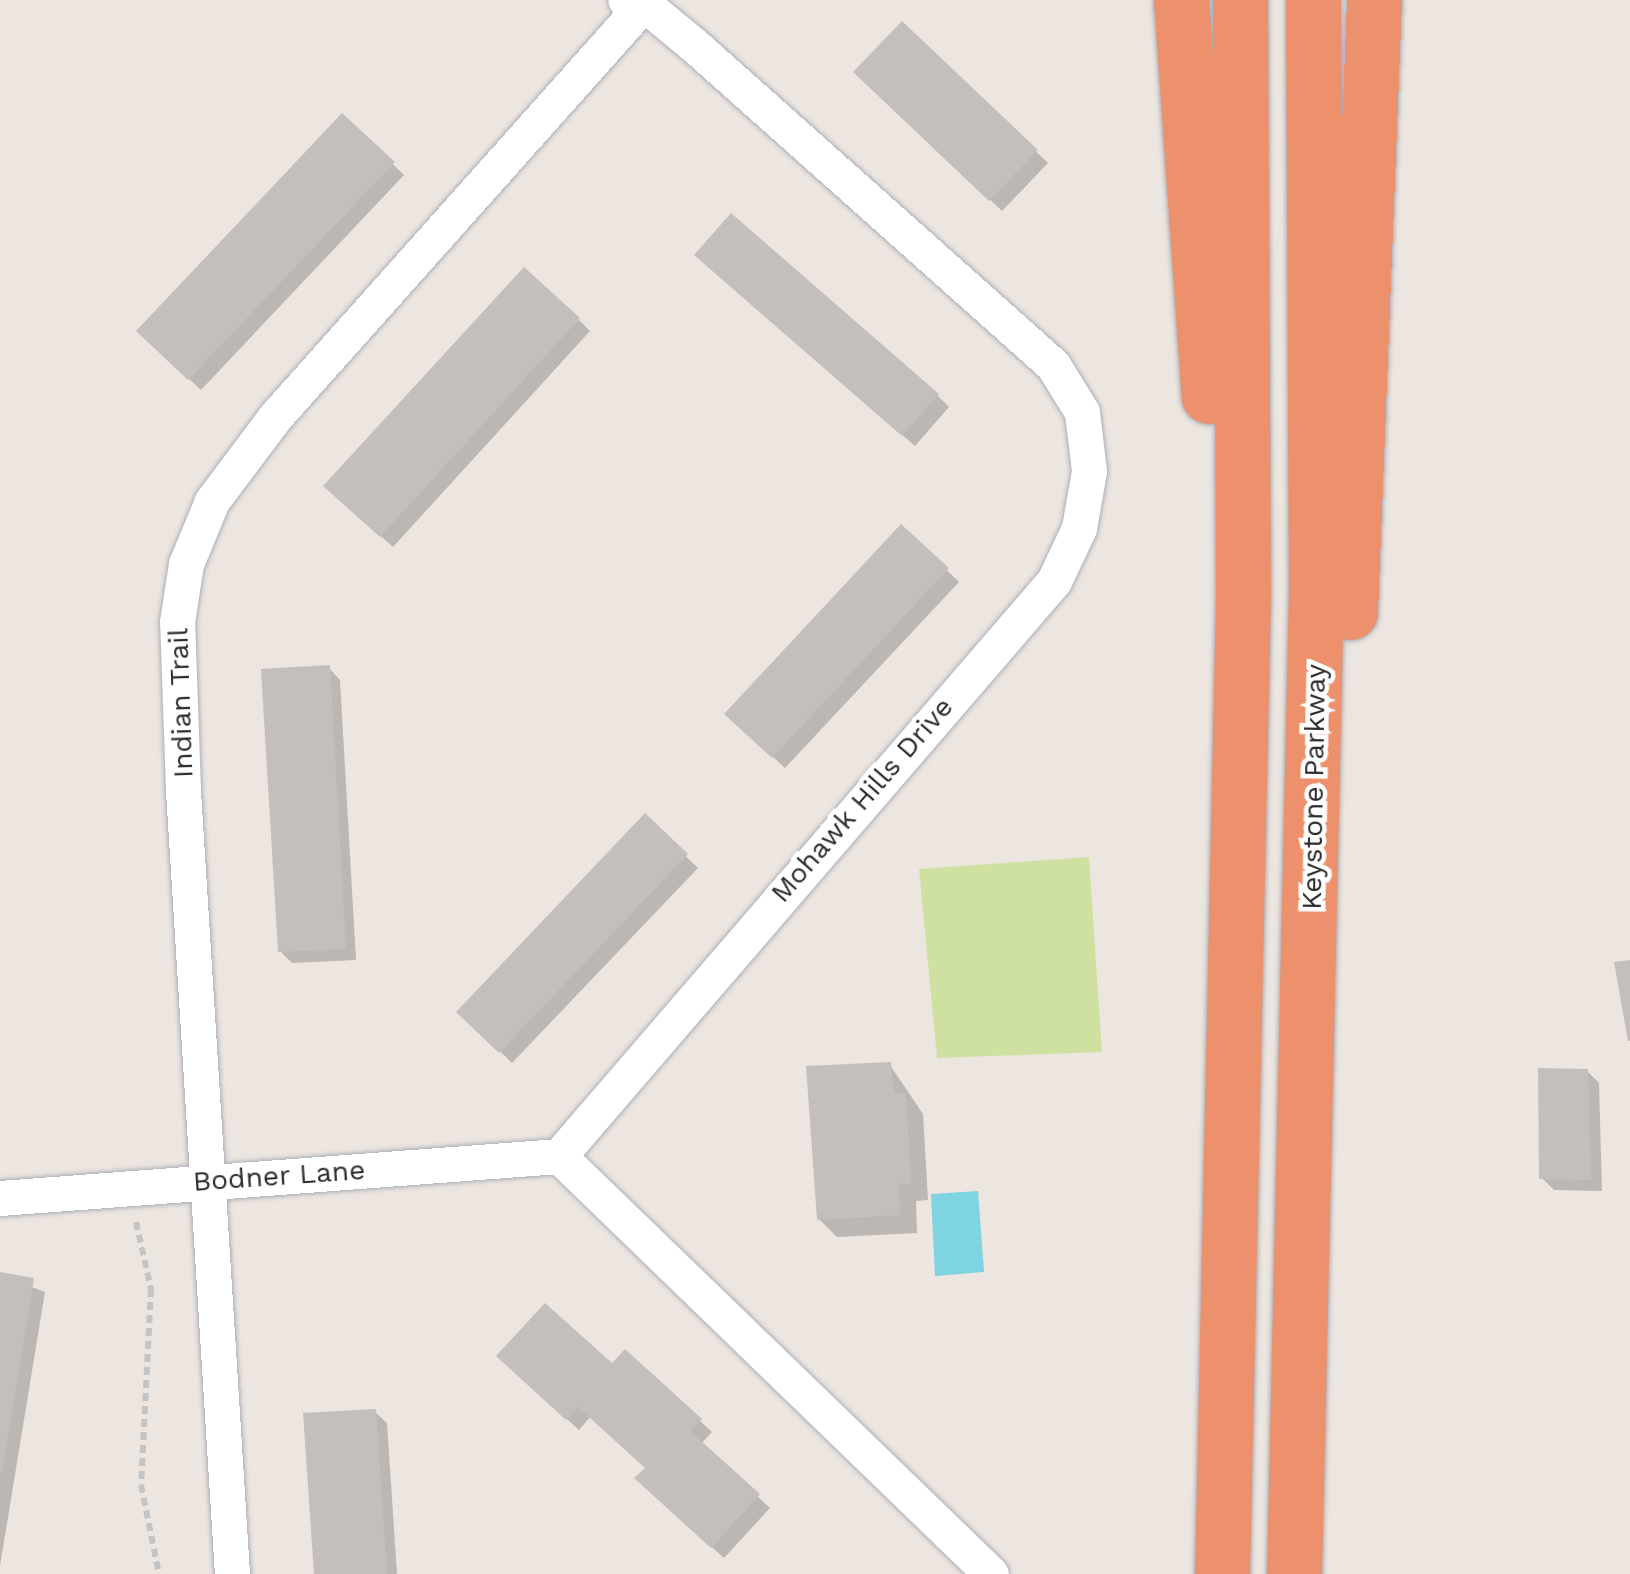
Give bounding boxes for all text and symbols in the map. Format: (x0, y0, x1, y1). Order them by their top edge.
street label: Indian Trail (162, 627, 200, 779)
street label: Keystone Parkway (1295, 664, 1333, 910)
street label: Mohawk Hills Drive (764, 690, 960, 910)
street label: Bodner Lane (191, 1153, 367, 1199)

